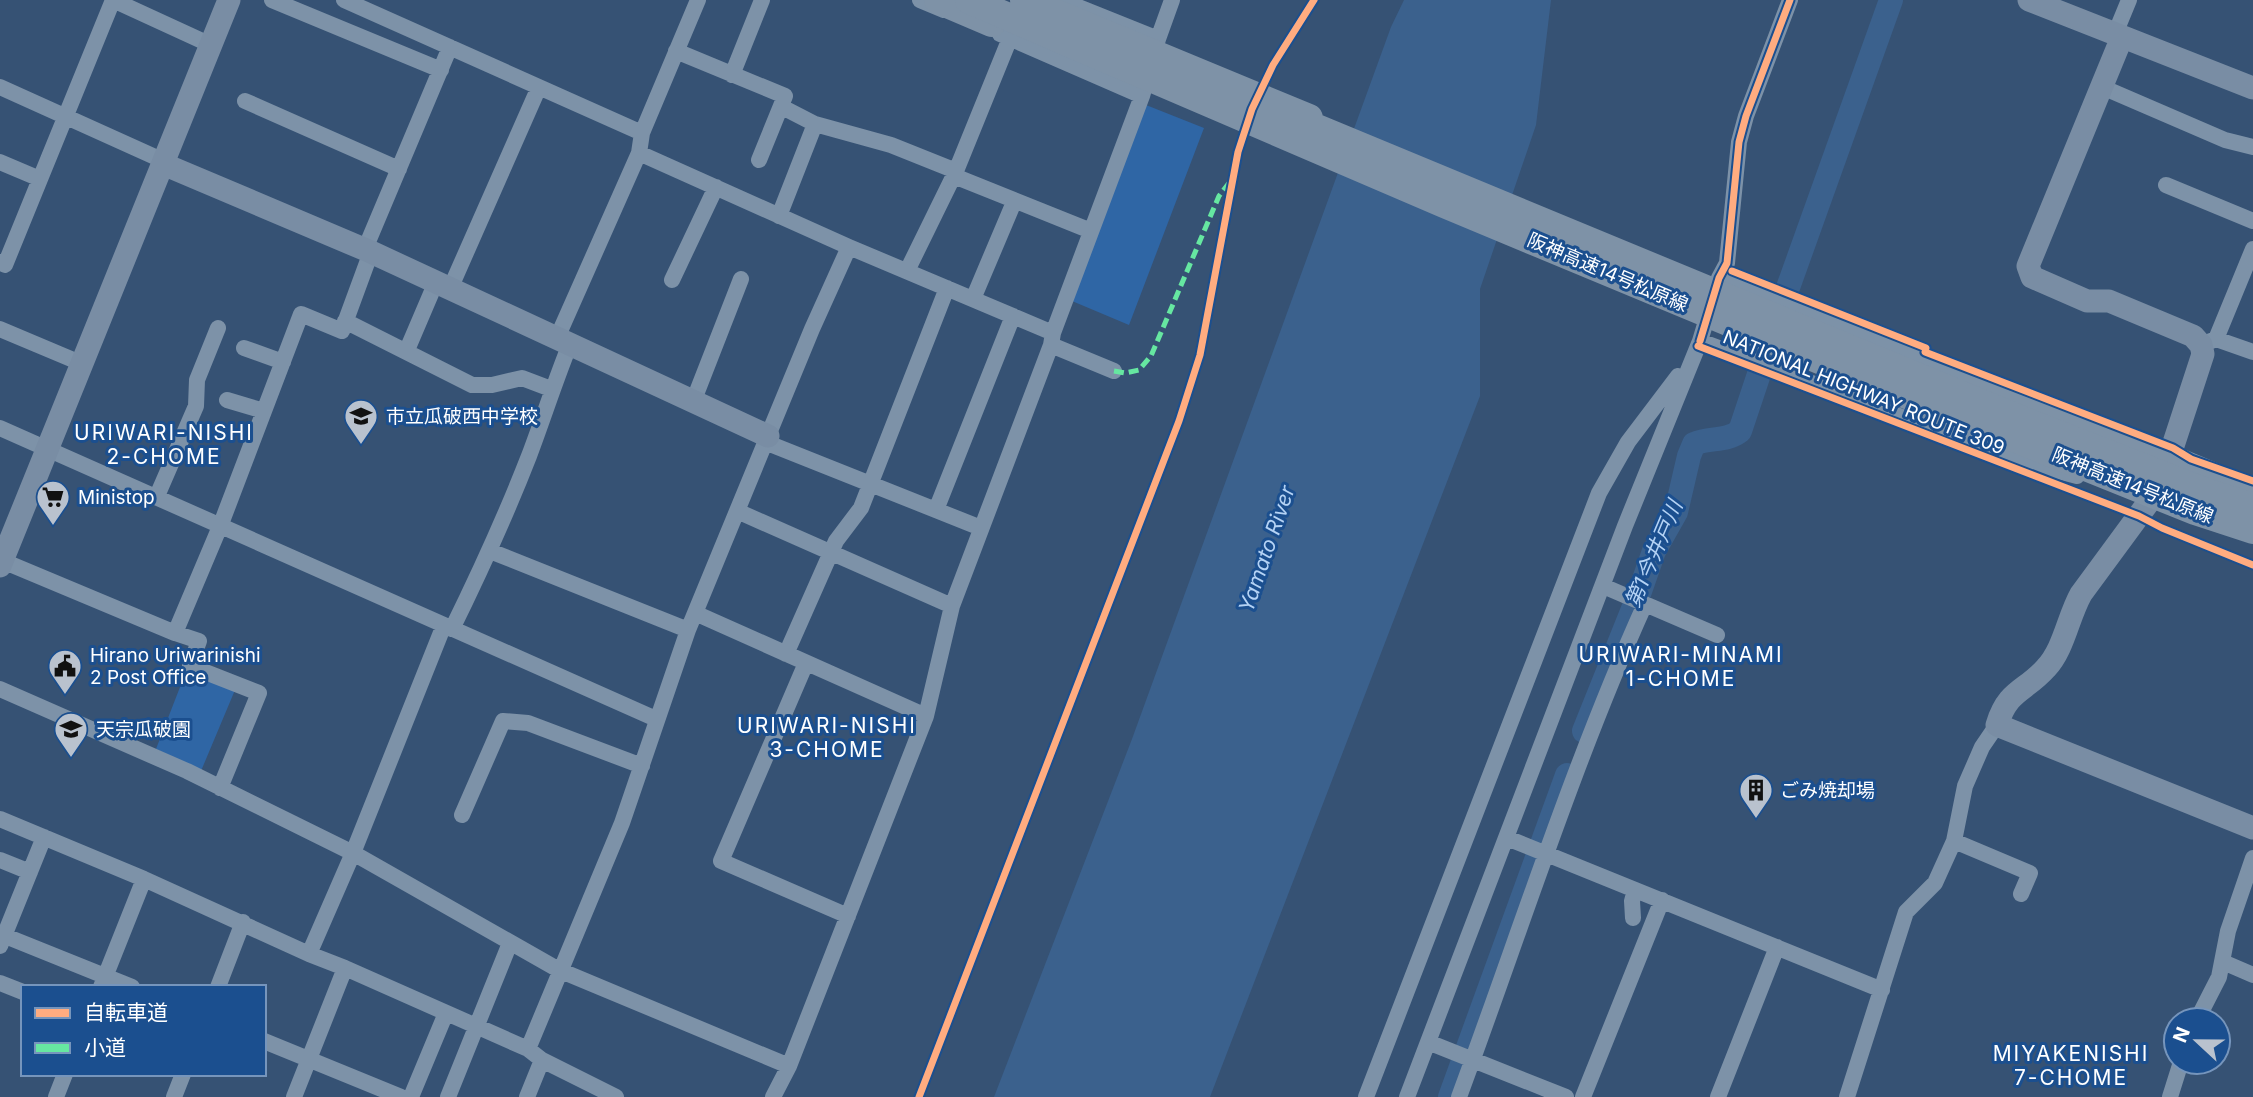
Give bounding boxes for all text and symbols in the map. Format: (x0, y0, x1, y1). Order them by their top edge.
street label: 阪神高速14号松原線 (1524, 228, 1691, 317)
street label: NATIONAL HIGHWAY ROUTE 309 (1720, 325, 2008, 460)
school or university icon: 市立瓜破西中学校 (342, 397, 380, 446)
place label: 市立瓜破西中学校 (386, 405, 538, 428)
district label: URIWARI-NISHI 2-CHOME (74, 420, 254, 469)
street label: 阪神高速14号松原線 (2049, 443, 2217, 528)
supermarket icon: Ministop (34, 478, 72, 527)
water label: Yamato River (1233, 481, 1300, 615)
place label: Ministop (78, 486, 155, 509)
water label: 第1今井戸川 (1620, 495, 1688, 611)
district label: URIWARI-MINAMI 1-CHOME (1578, 642, 1784, 691)
place label: Hirano Uriwarinishi 2 Post Office (90, 644, 261, 689)
public building icon: Hirano Uriwarinishi 2 Post Office (46, 647, 84, 696)
school or university icon: 天宗瓜破園 (52, 710, 90, 759)
district label: URIWARI-NISHI 3-CHOME (737, 713, 917, 762)
place label: 天宗瓜破園 (96, 718, 191, 741)
building icon: ごみ焼却場 (1737, 771, 1775, 820)
place label: ごみ焼却場 (1780, 779, 1875, 802)
legend (21, 985, 266, 1076)
text: 自転車道 (84, 1000, 168, 1025)
north arrow (2162, 1006, 2232, 1076)
text: N (2168, 1024, 2195, 1046)
text: 小道 (84, 1035, 126, 1060)
district label: MIYAKENISHI 7-CHOME (1993, 1041, 2149, 1090)

